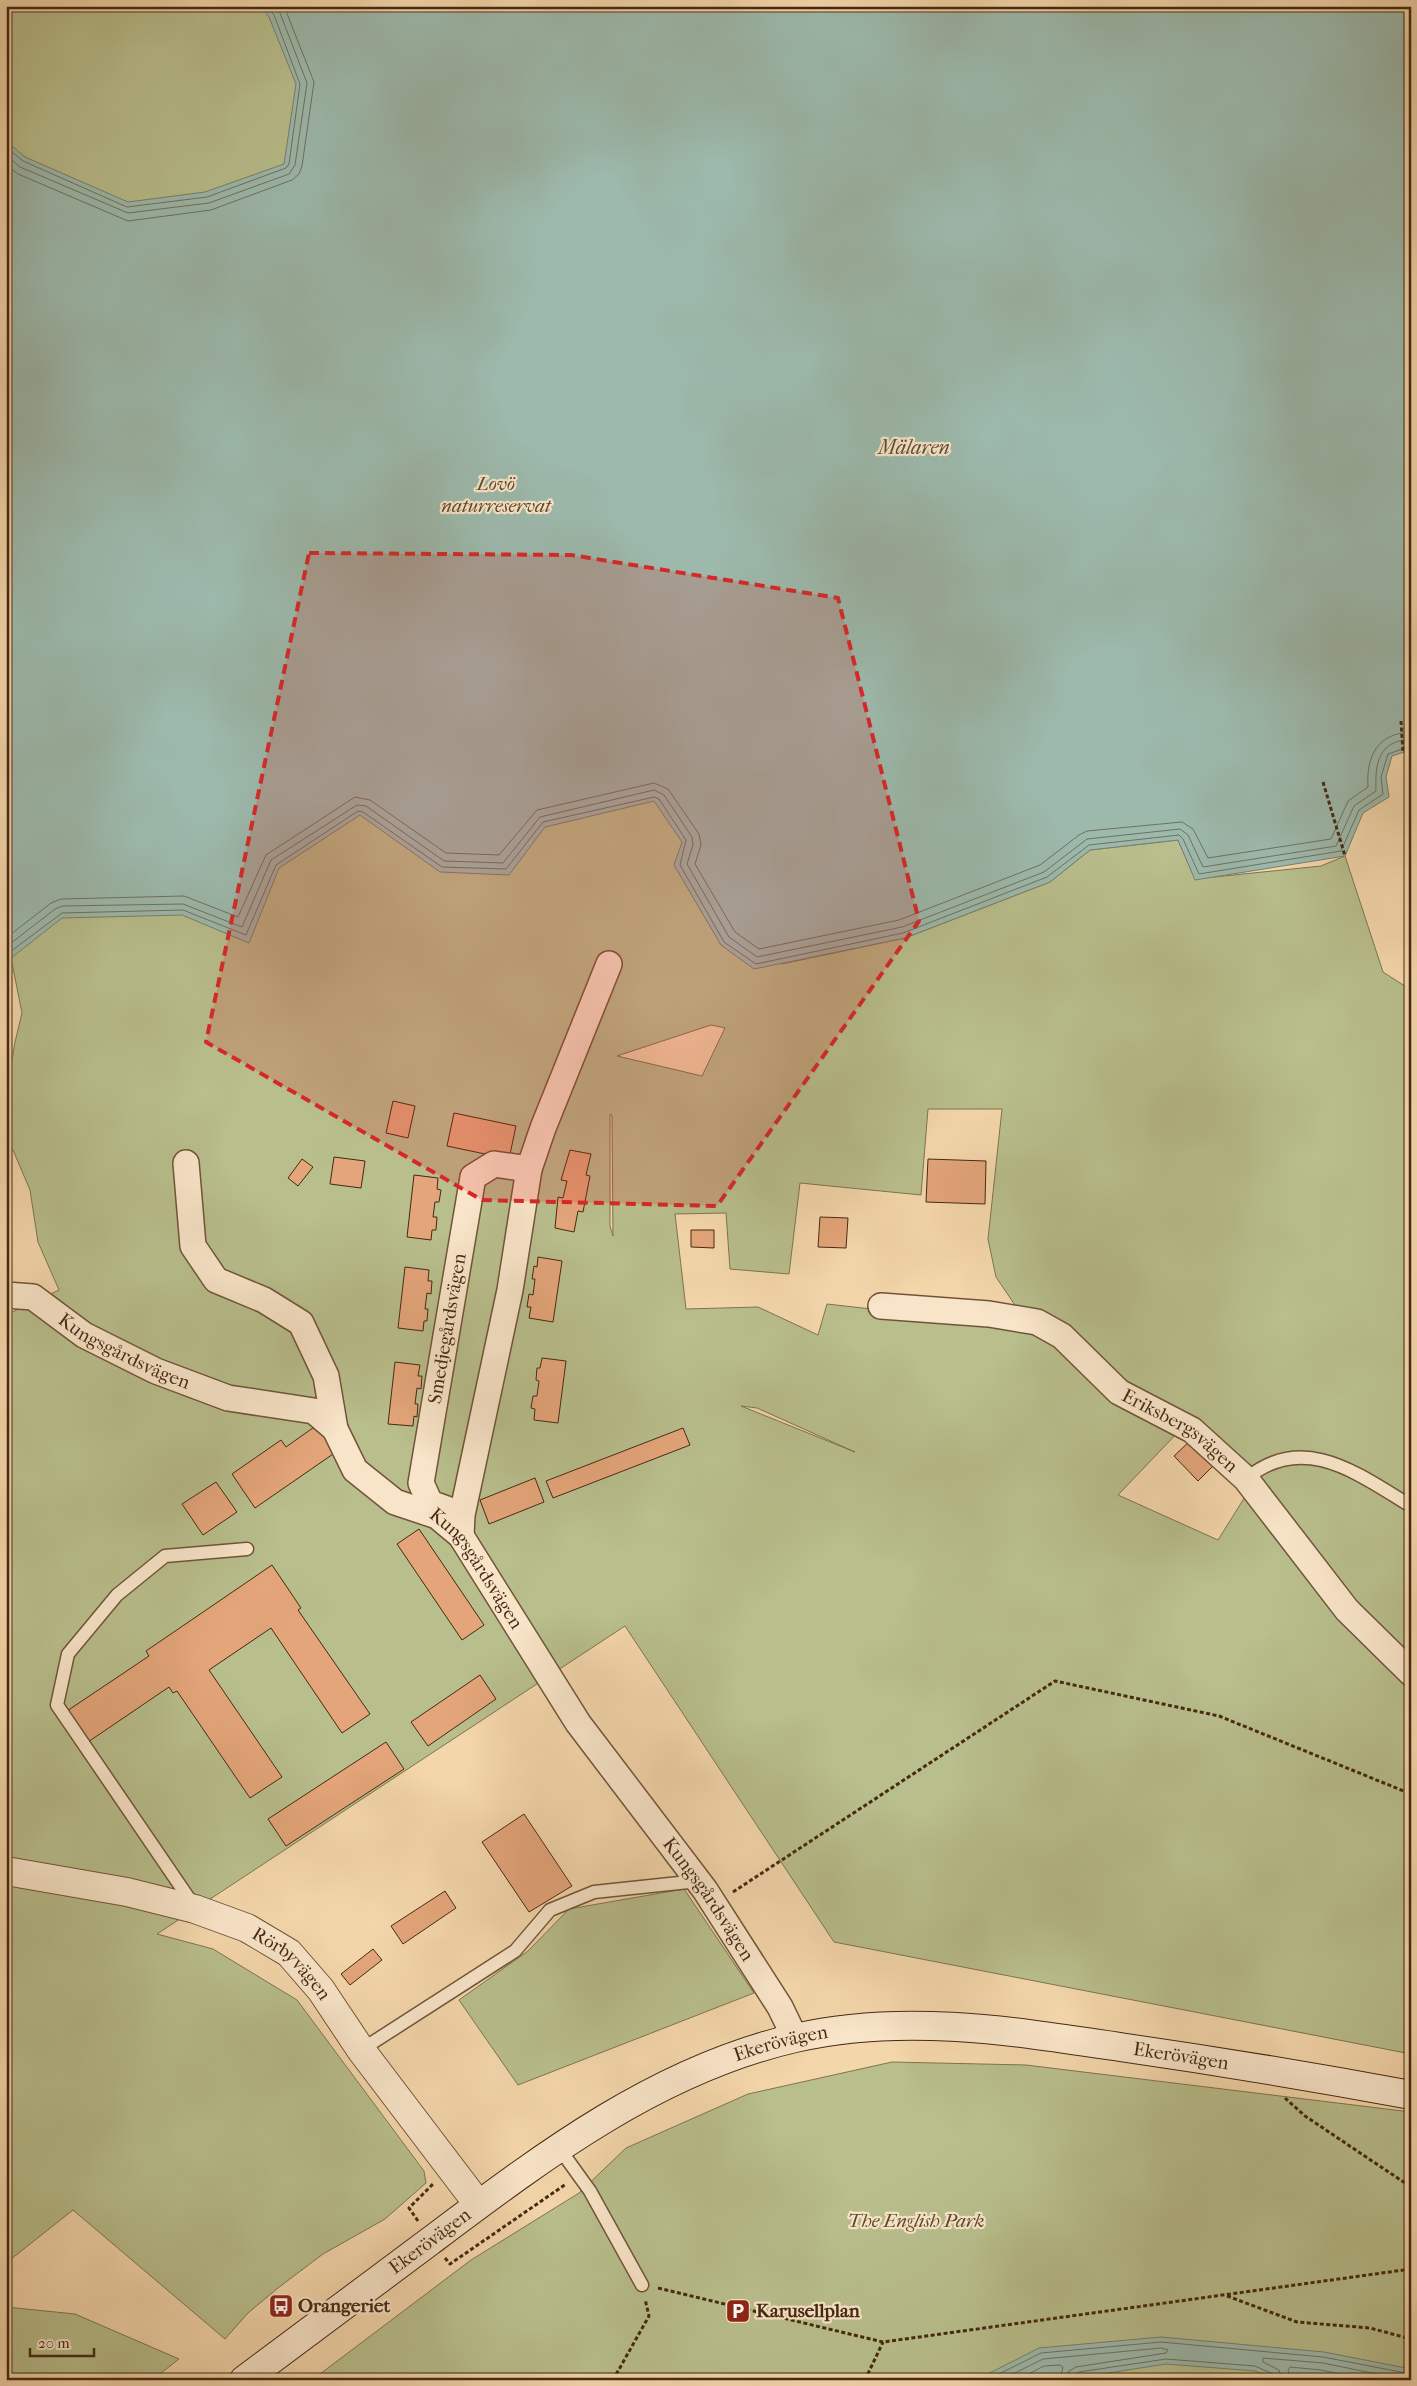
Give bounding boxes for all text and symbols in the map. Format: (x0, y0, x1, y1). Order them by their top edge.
water label: Mälaren (876, 436, 950, 459)
park label: Lovö naturreservat (441, 473, 552, 517)
street label: Smedjegårdsvägen (424, 1252, 471, 1406)
street label: Kungsgårdsvägen (54, 1309, 193, 1394)
street label: Eriksbergsvägen (1118, 1384, 1242, 1477)
street label: Kungsgårdsvägen (425, 1503, 527, 1633)
street label: Kungsgårdsvägen (658, 1833, 759, 1965)
street label: Rörbyvägen (248, 1923, 335, 2004)
street label: Ekerövägen (731, 2021, 829, 2066)
street label: Ekerövägen (1132, 2038, 1230, 2074)
street label: Ekerövägen (385, 2204, 475, 2279)
park label: The English Park (848, 2210, 984, 2232)
bus stop icon: Orangeriet (268, 2293, 294, 2319)
place label: Orangeriet (298, 2295, 390, 2317)
parking icon: Karusellplan (725, 2298, 751, 2324)
place label: Karusellplan (756, 2300, 861, 2322)
scale bar (30, 2326, 94, 2358)
text: 20 m (38, 2334, 70, 2352)

